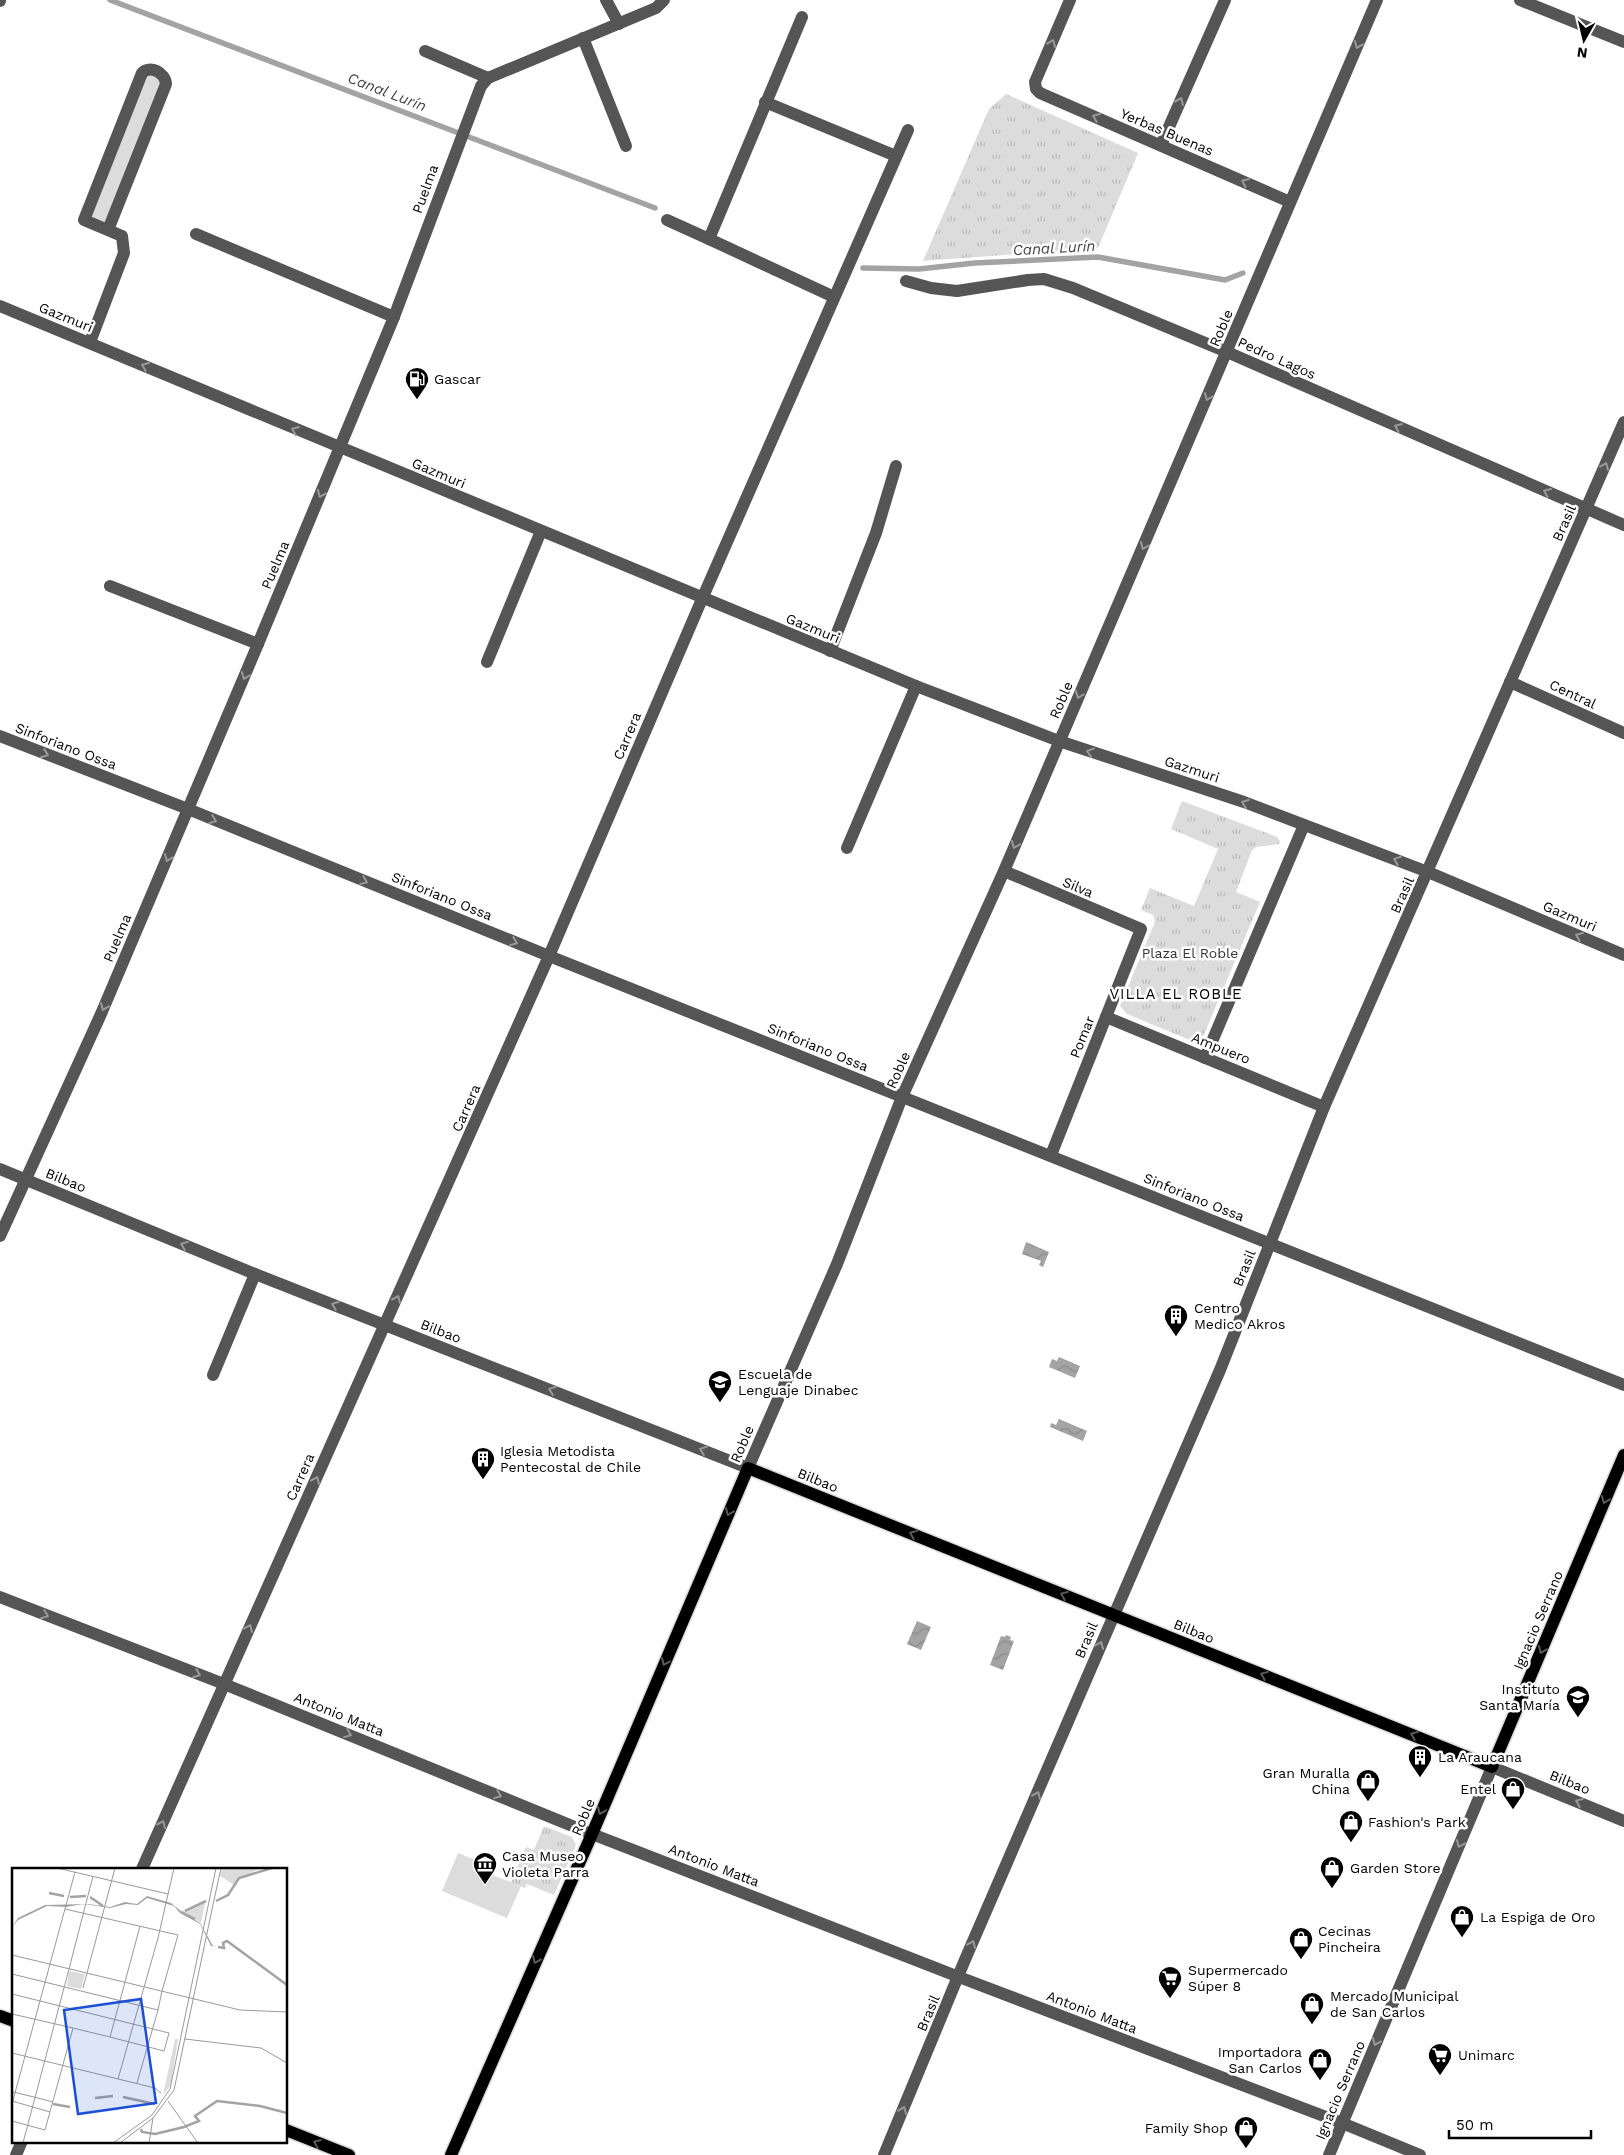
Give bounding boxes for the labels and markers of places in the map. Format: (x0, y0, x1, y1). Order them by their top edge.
fuel station icon: Gascar (404, 366, 430, 400)
place label: Gascar (434, 371, 481, 387)
place label: Centro Medico Akros (1194, 1300, 1285, 1332)
building icon: Centro Medico Akros (1163, 1303, 1189, 1337)
place label: Escuela de Lenguaje Dinabec (738, 1366, 859, 1398)
school or university icon: Escuela de Lenguaje Dinabec (707, 1369, 733, 1403)
place label: Iglesia Metodista Pentecostal de Chile (500, 1443, 641, 1475)
building icon: Iglesia Metodista Pentecostal de Chile (470, 1446, 496, 1480)
place label: Instituto Santa María (1479, 1681, 1560, 1713)
school or university icon: Instituto Santa María (1565, 1684, 1591, 1718)
building icon: La Araucana (1407, 1744, 1433, 1778)
place label: La Araucana (1438, 1749, 1522, 1765)
place label: Gran Muralla China (1263, 1765, 1350, 1797)
shop icon: Gran Muralla China (1355, 1768, 1381, 1802)
shop icon: Entel (1500, 1776, 1526, 1810)
place label: Entel (1460, 1781, 1497, 1797)
shop icon: Fashion's Park (1338, 1809, 1364, 1843)
place label: Fashion's Park (1368, 1814, 1466, 1830)
place label: Casa Museo Violeta Parra (502, 1848, 589, 1880)
museum icon: Casa Museo Violeta Parra (472, 1851, 498, 1885)
shop icon: Garden Store (1319, 1855, 1345, 1889)
place label: Garden Store (1350, 1860, 1441, 1876)
shop icon: La Espiga de Oro (1449, 1904, 1475, 1938)
place label: La Espiga de Oro (1480, 1909, 1595, 1925)
place label: Cecinas Pincheira (1318, 1923, 1381, 1955)
shop icon: Cecinas Pincheira (1288, 1926, 1314, 1960)
place label: Supermercado Súper 8 (1188, 1962, 1288, 1994)
supermarket icon: Supermercado Súper 8 (1157, 1965, 1183, 1999)
place label: Mercado Municipal de San Carlos (1330, 1988, 1459, 2020)
shop icon: Mercado Municipal de San Carlos (1299, 1991, 1325, 2025)
supermarket icon: Unimarc (1427, 2042, 1453, 2076)
place label: Importadora San Carlos (1218, 2044, 1302, 2076)
shop icon: Importadora San Carlos (1307, 2047, 1333, 2081)
place label: Unimarc (1458, 2047, 1515, 2063)
shop icon: Family Shop (1233, 2115, 1259, 2149)
place label: Family Shop (1145, 2120, 1228, 2136)

